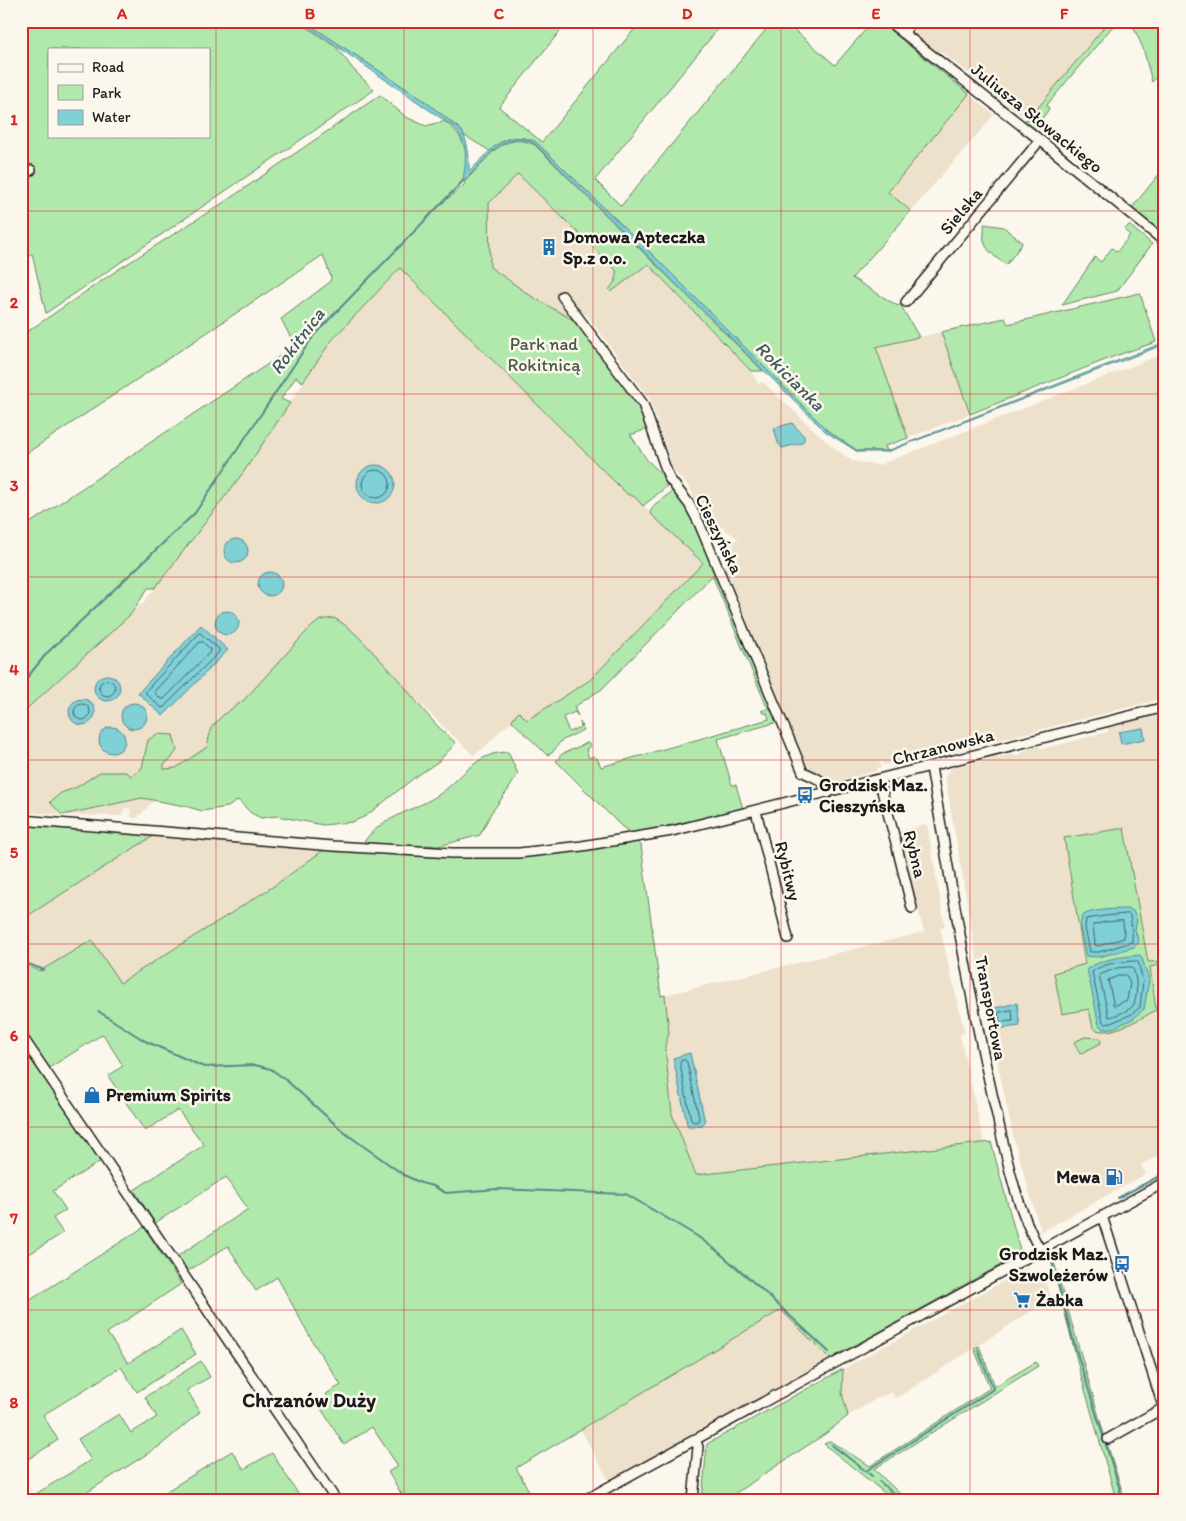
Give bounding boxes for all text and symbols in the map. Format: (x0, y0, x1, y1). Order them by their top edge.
text: A (116, 4, 128, 23)
text: B (305, 4, 316, 23)
text: C (494, 4, 505, 23)
text: D (682, 4, 693, 23)
text: E (872, 4, 881, 23)
text: F (1060, 4, 1069, 23)
legend (48, 48, 210, 138)
text: Road (92, 58, 125, 76)
street label: Juliusza Słowackiego (967, 58, 1107, 178)
text: Park (92, 84, 122, 102)
text: Water (92, 108, 131, 126)
text: 1 (10, 110, 18, 129)
street label: Sielska (935, 182, 988, 239)
place label: Domowa Apteczka Sp.z o.o. (563, 226, 705, 269)
building icon: Domowa Apteczka Sp.z o.o. (539, 237, 559, 257)
text: 2 (10, 293, 19, 312)
water label: Rokitnica (265, 303, 330, 379)
park label: Park nad Rokitnicą (507, 333, 581, 376)
water label: Rokicianka (750, 336, 830, 416)
text: 3 (10, 476, 19, 495)
street label: Cieszyńska (690, 490, 748, 578)
text: 4 (9, 660, 19, 679)
street label: Chrzanowska (890, 724, 997, 770)
place label: Grodzisk Maz. Cieszyńska (819, 774, 928, 817)
bus stop icon: Grodzisk Maz. Cieszyńska (795, 785, 815, 805)
street label: Rybna (899, 828, 932, 881)
street label: Rybitwy (770, 839, 806, 904)
text: 5 (10, 843, 19, 862)
street label: Transportowa (970, 954, 1012, 1063)
text: 6 (10, 1026, 19, 1045)
place label: Premium Spirits (106, 1084, 231, 1106)
shop icon: Premium Spirits (82, 1085, 102, 1105)
place label: Mewa (1056, 1166, 1100, 1188)
fuel station icon: Mewa (1104, 1167, 1124, 1187)
text: 7 (9, 1209, 18, 1228)
place label: Grodzisk Maz. Szwoleżerów (999, 1243, 1109, 1286)
bus stop icon: Grodzisk Maz. Szwoleżerów (1112, 1254, 1132, 1274)
place label: Żabka (1036, 1289, 1083, 1311)
supermarket icon: Żabka (1012, 1290, 1032, 1310)
district label: Chrzanów Duży (242, 1388, 376, 1413)
text: 8 (10, 1393, 19, 1412)

